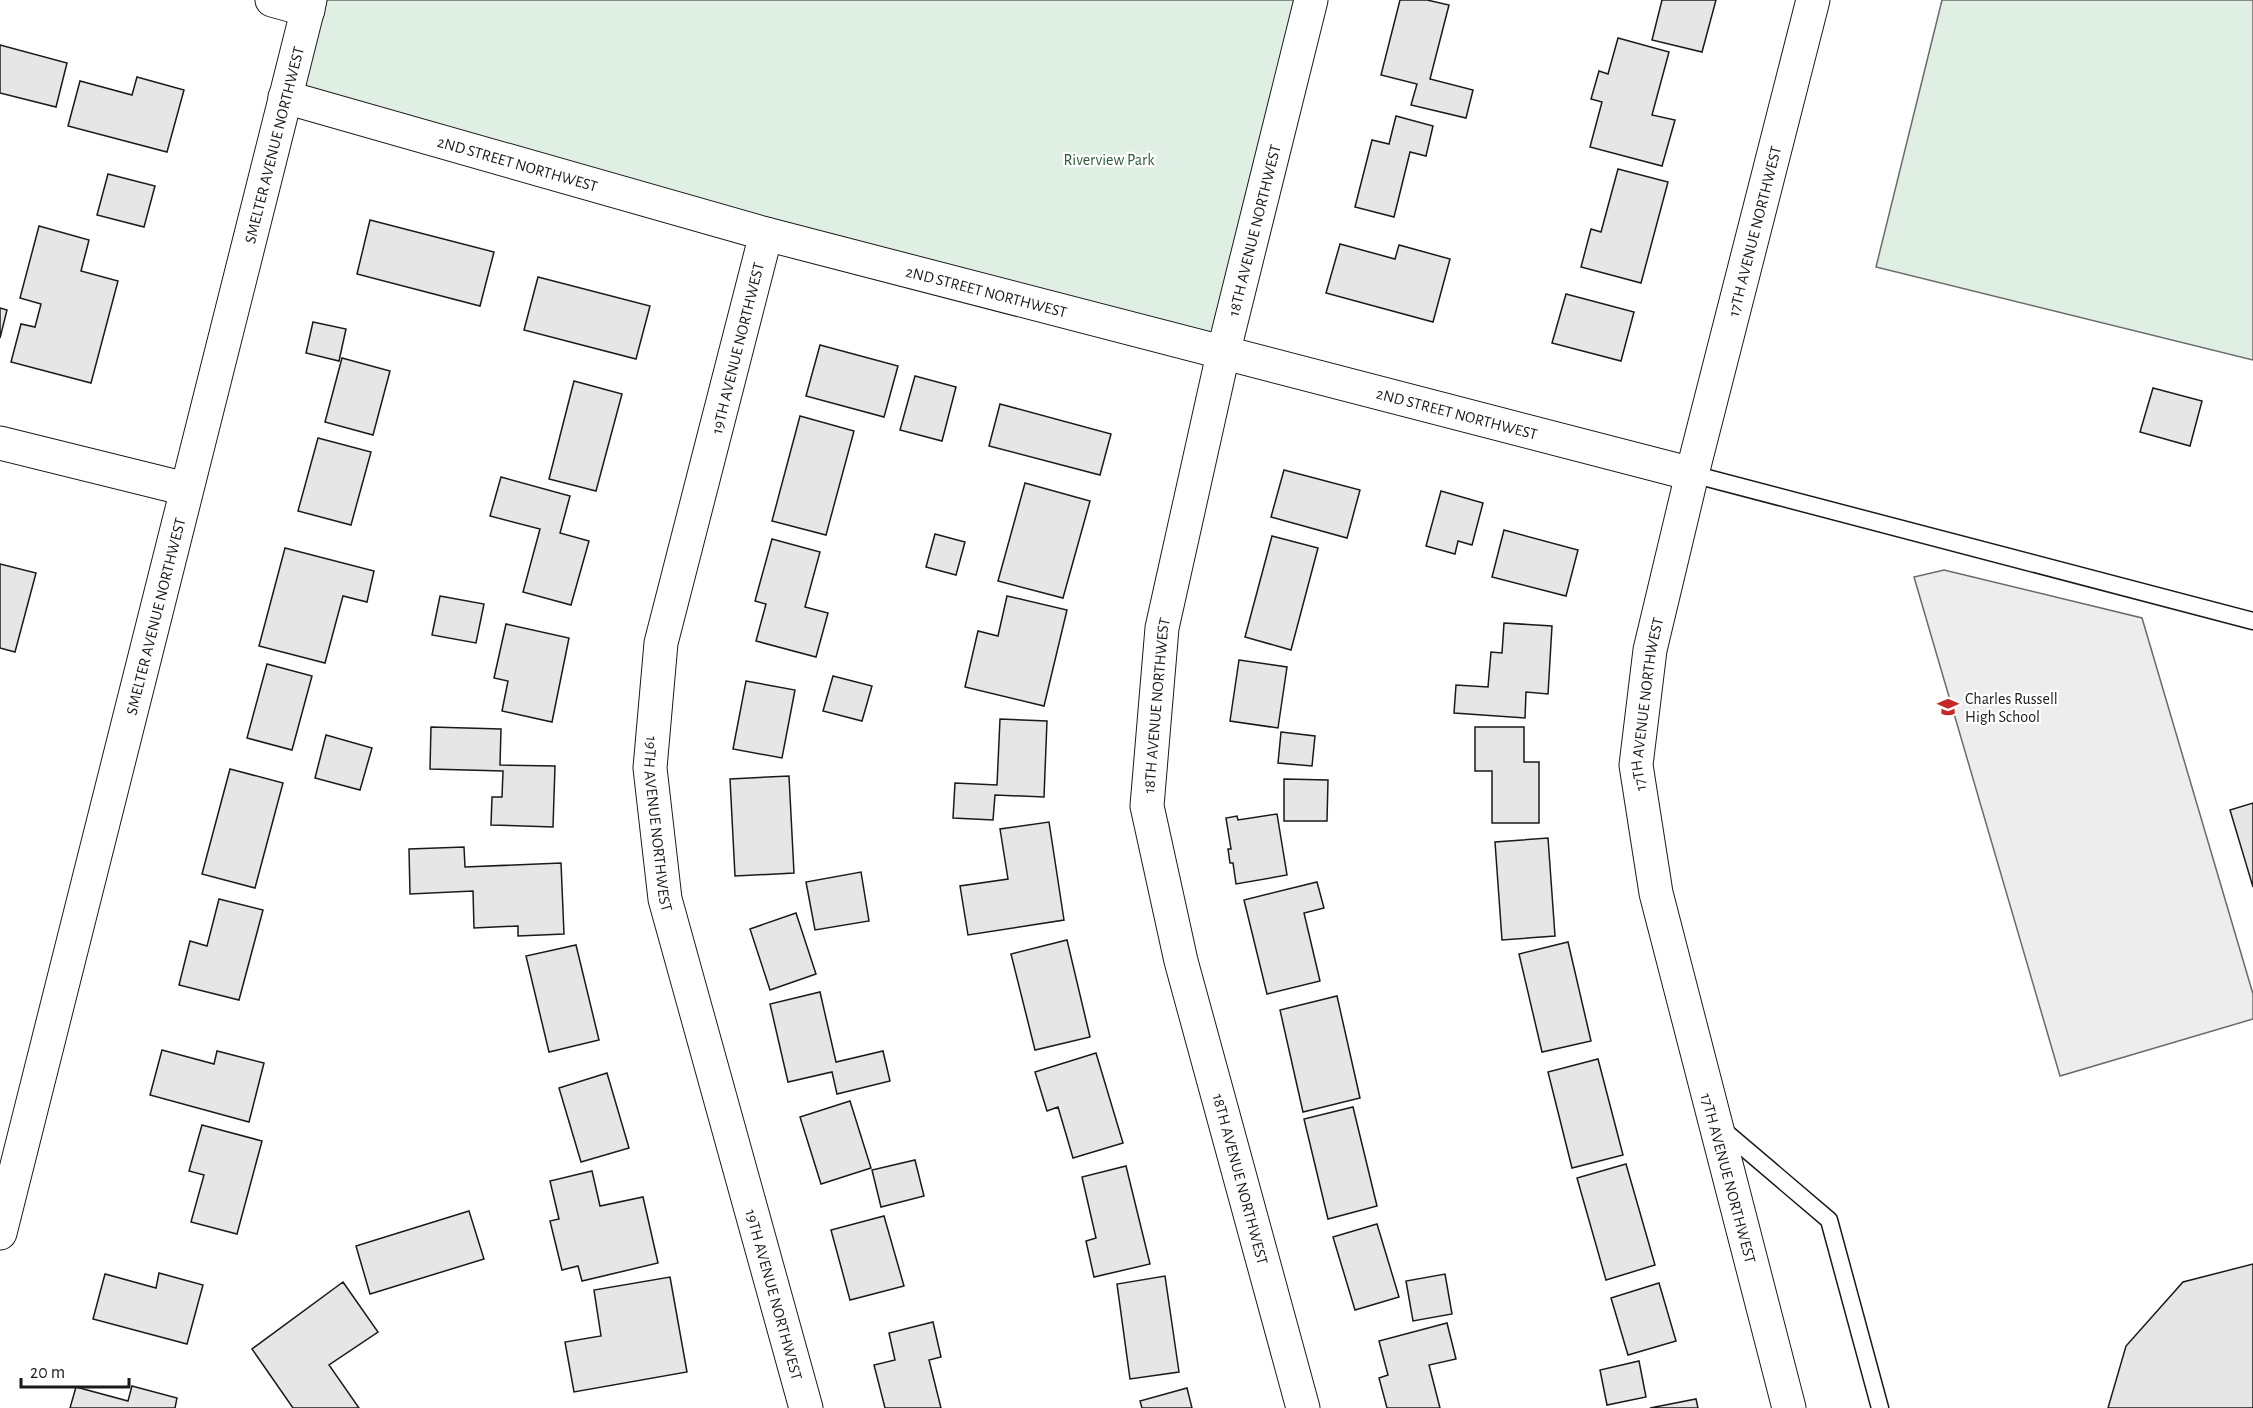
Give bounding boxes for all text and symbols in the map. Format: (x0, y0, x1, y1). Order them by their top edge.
street label: SMELTER AVENUE NORTHWEST (242, 45, 307, 245)
street label: 2ND STREET NORTHWEST (435, 134, 600, 195)
street label: 18TH AVENUE NORTHWEST (1226, 143, 1284, 318)
street label: 17TH AVENUE NORTHWEST (1726, 144, 1784, 318)
park label: Riverview Park (1063, 152, 1155, 168)
street label: 19TH AVENUE NORTHWEST (709, 261, 767, 436)
street label: 2ND STREET NORTHWEST (904, 264, 1069, 321)
street label: 2ND STREET NORTHWEST (1374, 386, 1539, 443)
street label: SMELTER AVENUE NORTHWEST (124, 516, 189, 717)
street label: 18TH AVENUE NORTHWEST (1141, 616, 1173, 794)
street label: 17TH AVENUE NORTHWEST (1628, 616, 1667, 792)
place label: Charles Russell High School (1965, 691, 2058, 725)
school or university icon: Charles Russell High School (1936, 695, 1960, 719)
street label: 19TH AVENUE NORTHWEST (641, 735, 675, 914)
street label: 18TH AVENUE NORTHWEST (1210, 1092, 1271, 1267)
street label: 17TH AVENUE NORTHWEST (1698, 1092, 1758, 1265)
street label: 19TH AVENUE NORTHWEST (742, 1208, 805, 1382)
scale bar (21, 1351, 129, 1389)
text: 20 m (30, 1364, 65, 1382)

